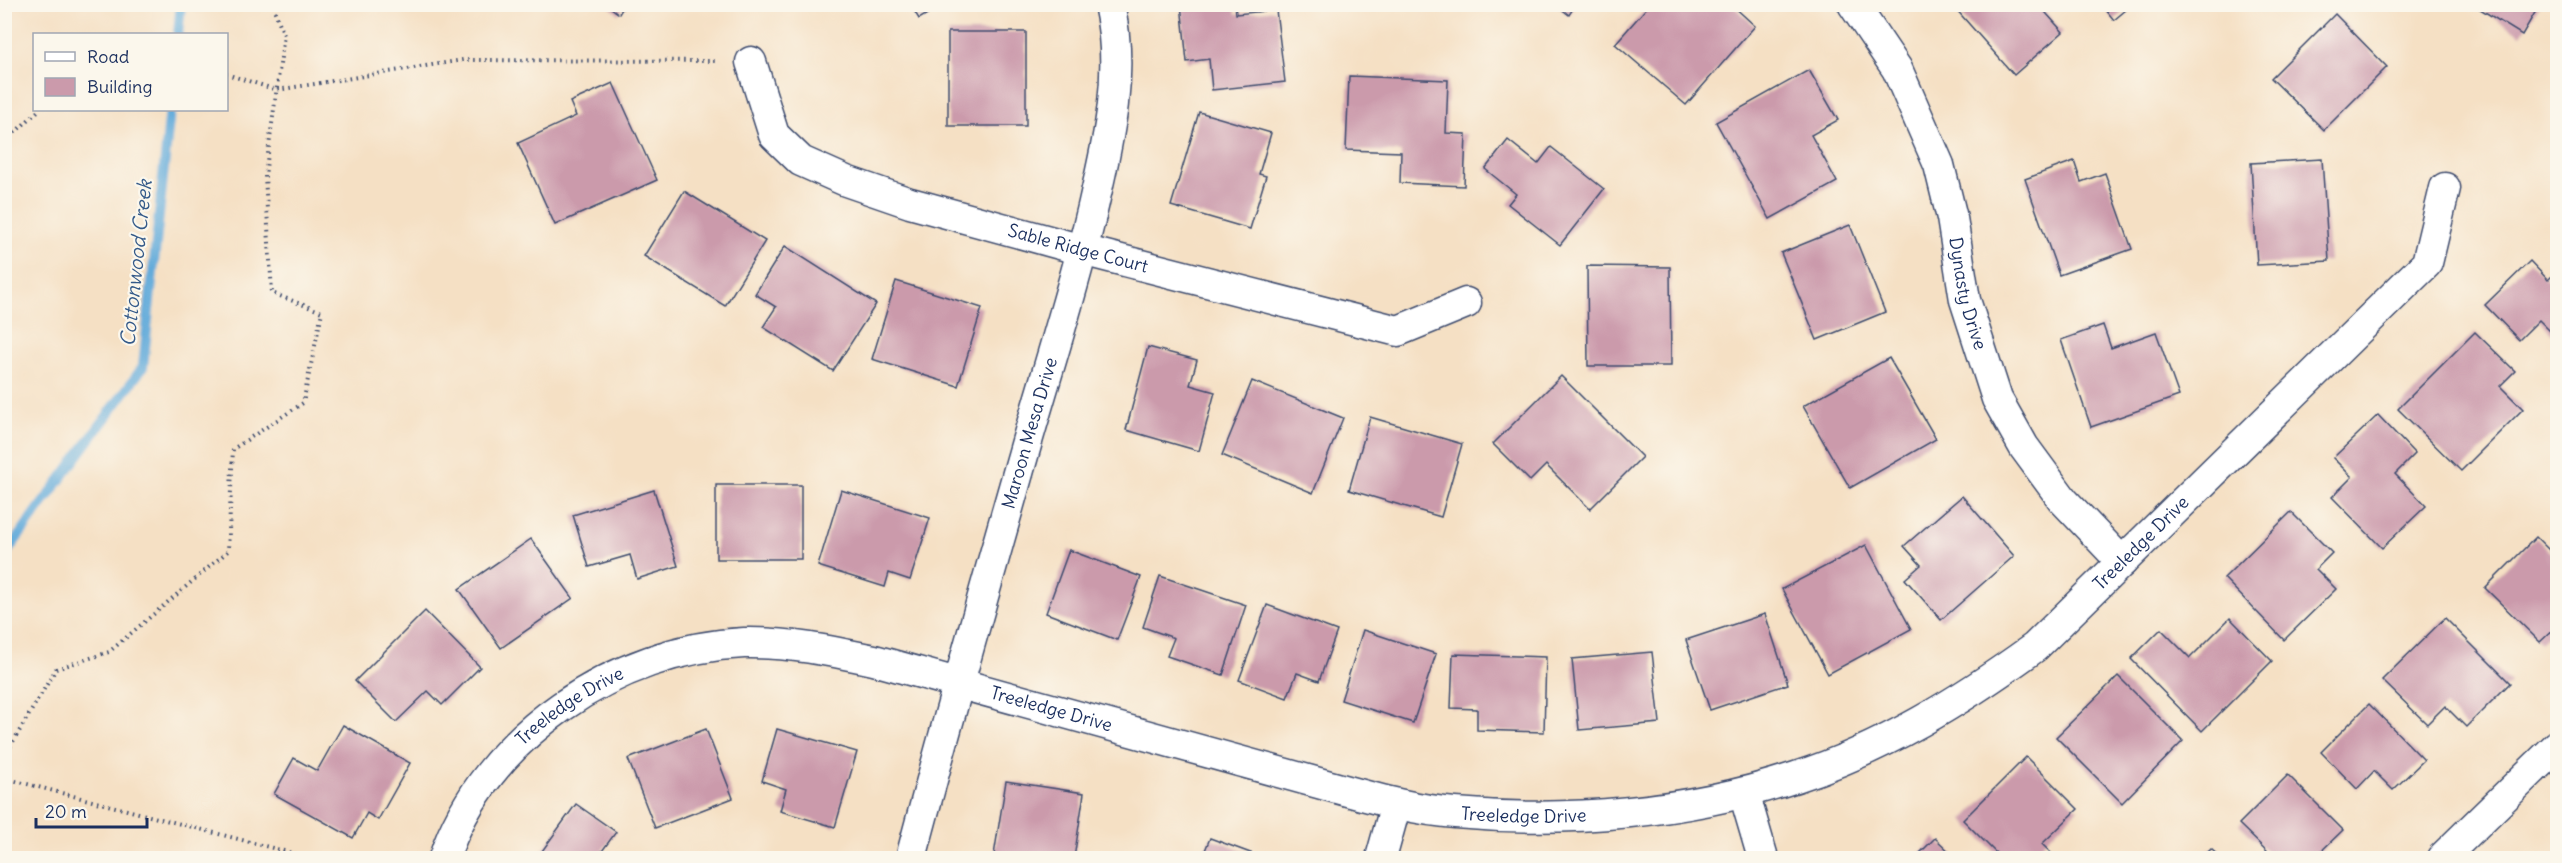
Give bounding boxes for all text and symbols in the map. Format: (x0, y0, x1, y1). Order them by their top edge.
legend (33, 33, 228, 111)
text: Road (87, 45, 130, 68)
text: Building (87, 75, 152, 98)
water label: Cottonwood Creek (114, 177, 157, 347)
street label: Sable Ridge Court (1005, 218, 1151, 278)
street label: Dynasty Drive (1944, 235, 1992, 353)
street label: Maroon Mesa Drive (996, 355, 1062, 511)
street label: Treeledge Drive (2088, 491, 2194, 595)
street label: Treeledge Drive (510, 661, 627, 750)
street label: Treeledge Drive (988, 681, 1115, 736)
scale bar (36, 791, 147, 829)
text: 20 m (45, 800, 87, 823)
street label: Treeledge Drive (1460, 802, 1587, 828)

